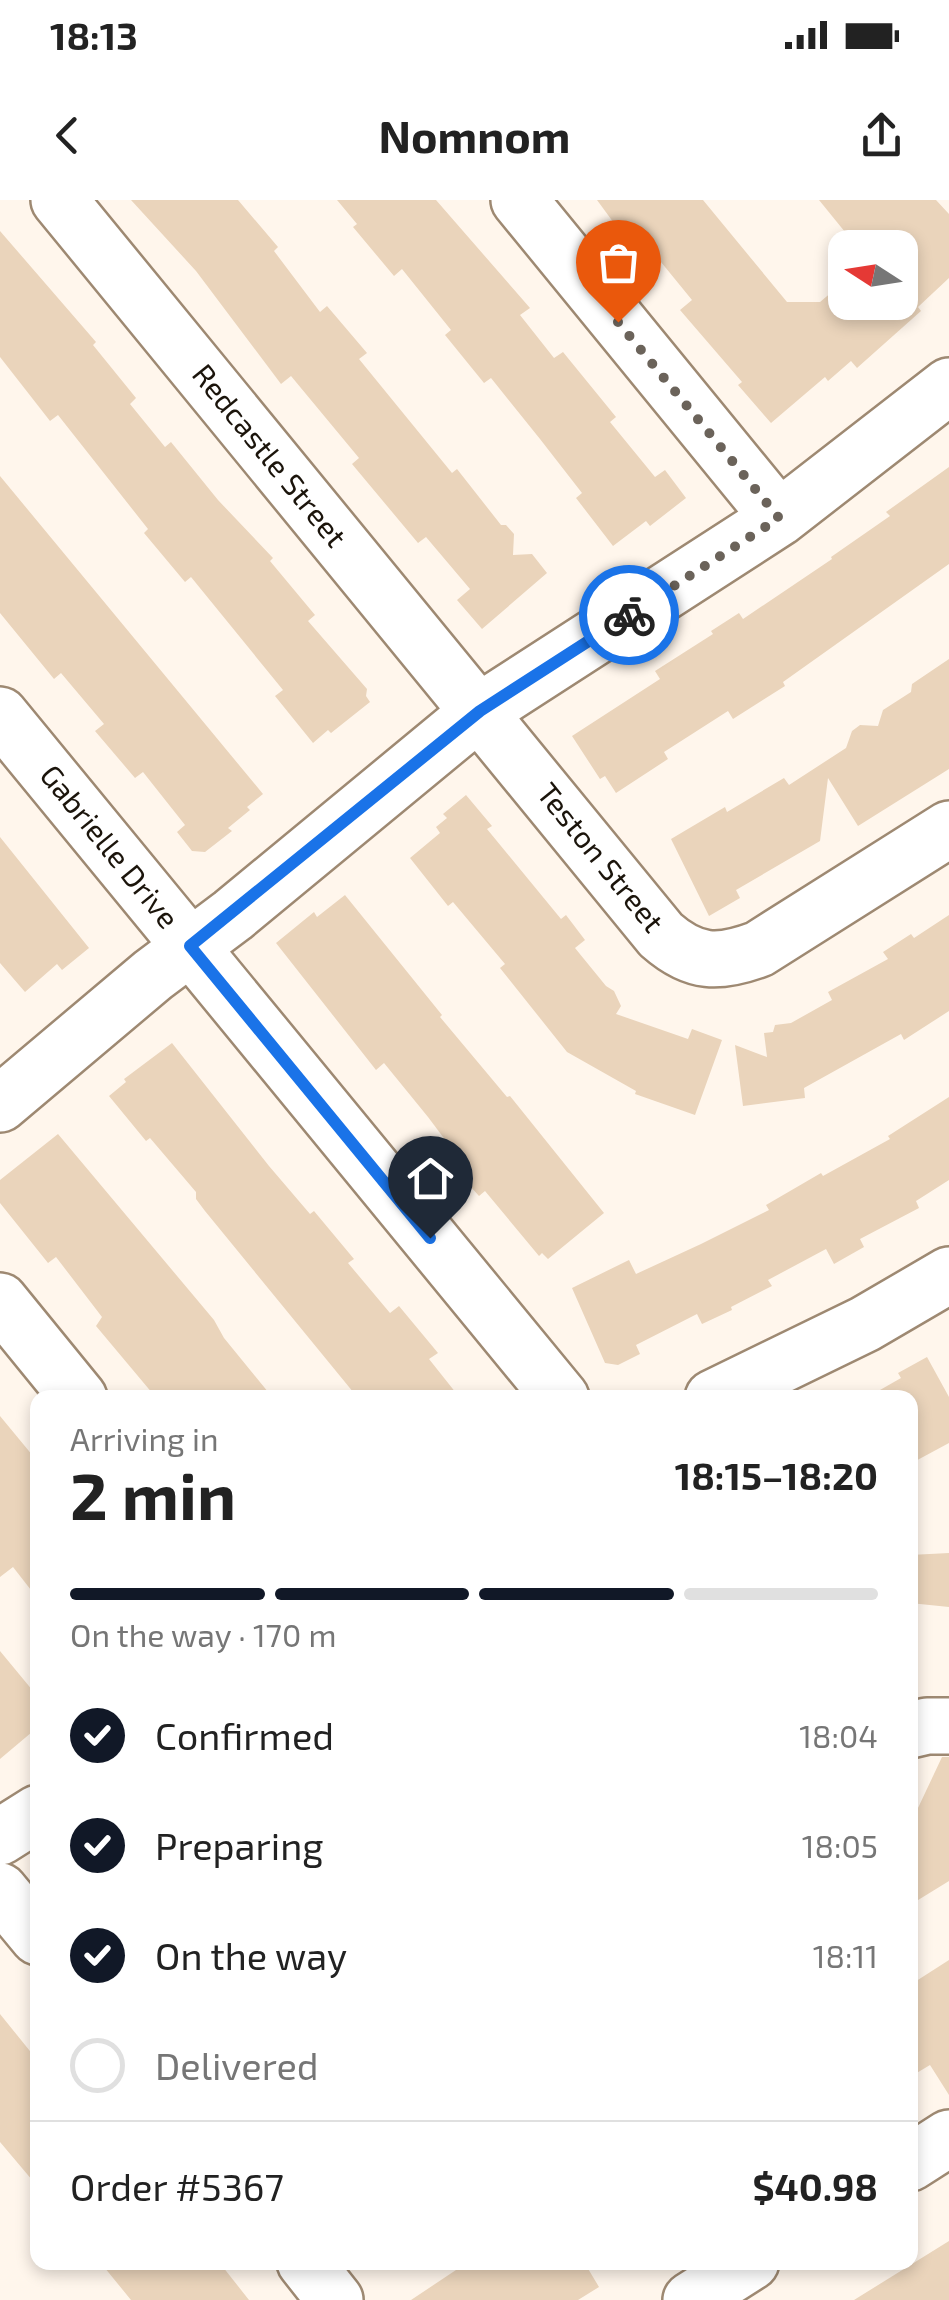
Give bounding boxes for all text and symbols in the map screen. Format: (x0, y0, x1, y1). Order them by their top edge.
text: 18:13 (50, 12, 138, 58)
icon: back (40, 108, 95, 163)
text: Nomnom (379, 108, 570, 162)
icon: share (854, 108, 909, 163)
pin (576, 220, 661, 323)
north arrow (828, 230, 918, 320)
map controls (828, 230, 918, 320)
icon: bag (591, 235, 646, 290)
street label: Redcastle Street (186, 356, 355, 553)
courier (579, 565, 679, 665)
icon: bike (602, 588, 657, 643)
street label: Gabrielle Drive (34, 757, 187, 935)
street label: Teston Street (530, 775, 673, 939)
pin (388, 1136, 473, 1239)
icon: home (403, 1151, 458, 1206)
text: Arriving in (70, 1419, 219, 1457)
text: 18:15–18:20 (675, 1452, 878, 1498)
text: 2 min (70, 1455, 236, 1533)
text: On the way · 170 m (70, 1615, 336, 1653)
icon: check (70, 1708, 125, 1763)
text: Confirmed (155, 1712, 334, 1758)
text: 18:04 (799, 1716, 878, 1754)
icon: check (70, 1818, 125, 1873)
text: Preparing (155, 1822, 323, 1868)
text: 18:05 (802, 1826, 878, 1864)
icon: check (70, 1928, 125, 1983)
text: On the way (155, 1932, 347, 1978)
text: 18:11 (813, 1936, 878, 1974)
text: Delivered (155, 2042, 319, 2088)
text: Order #5367 (70, 2163, 284, 2209)
text: $40.98 (752, 2163, 878, 2209)

